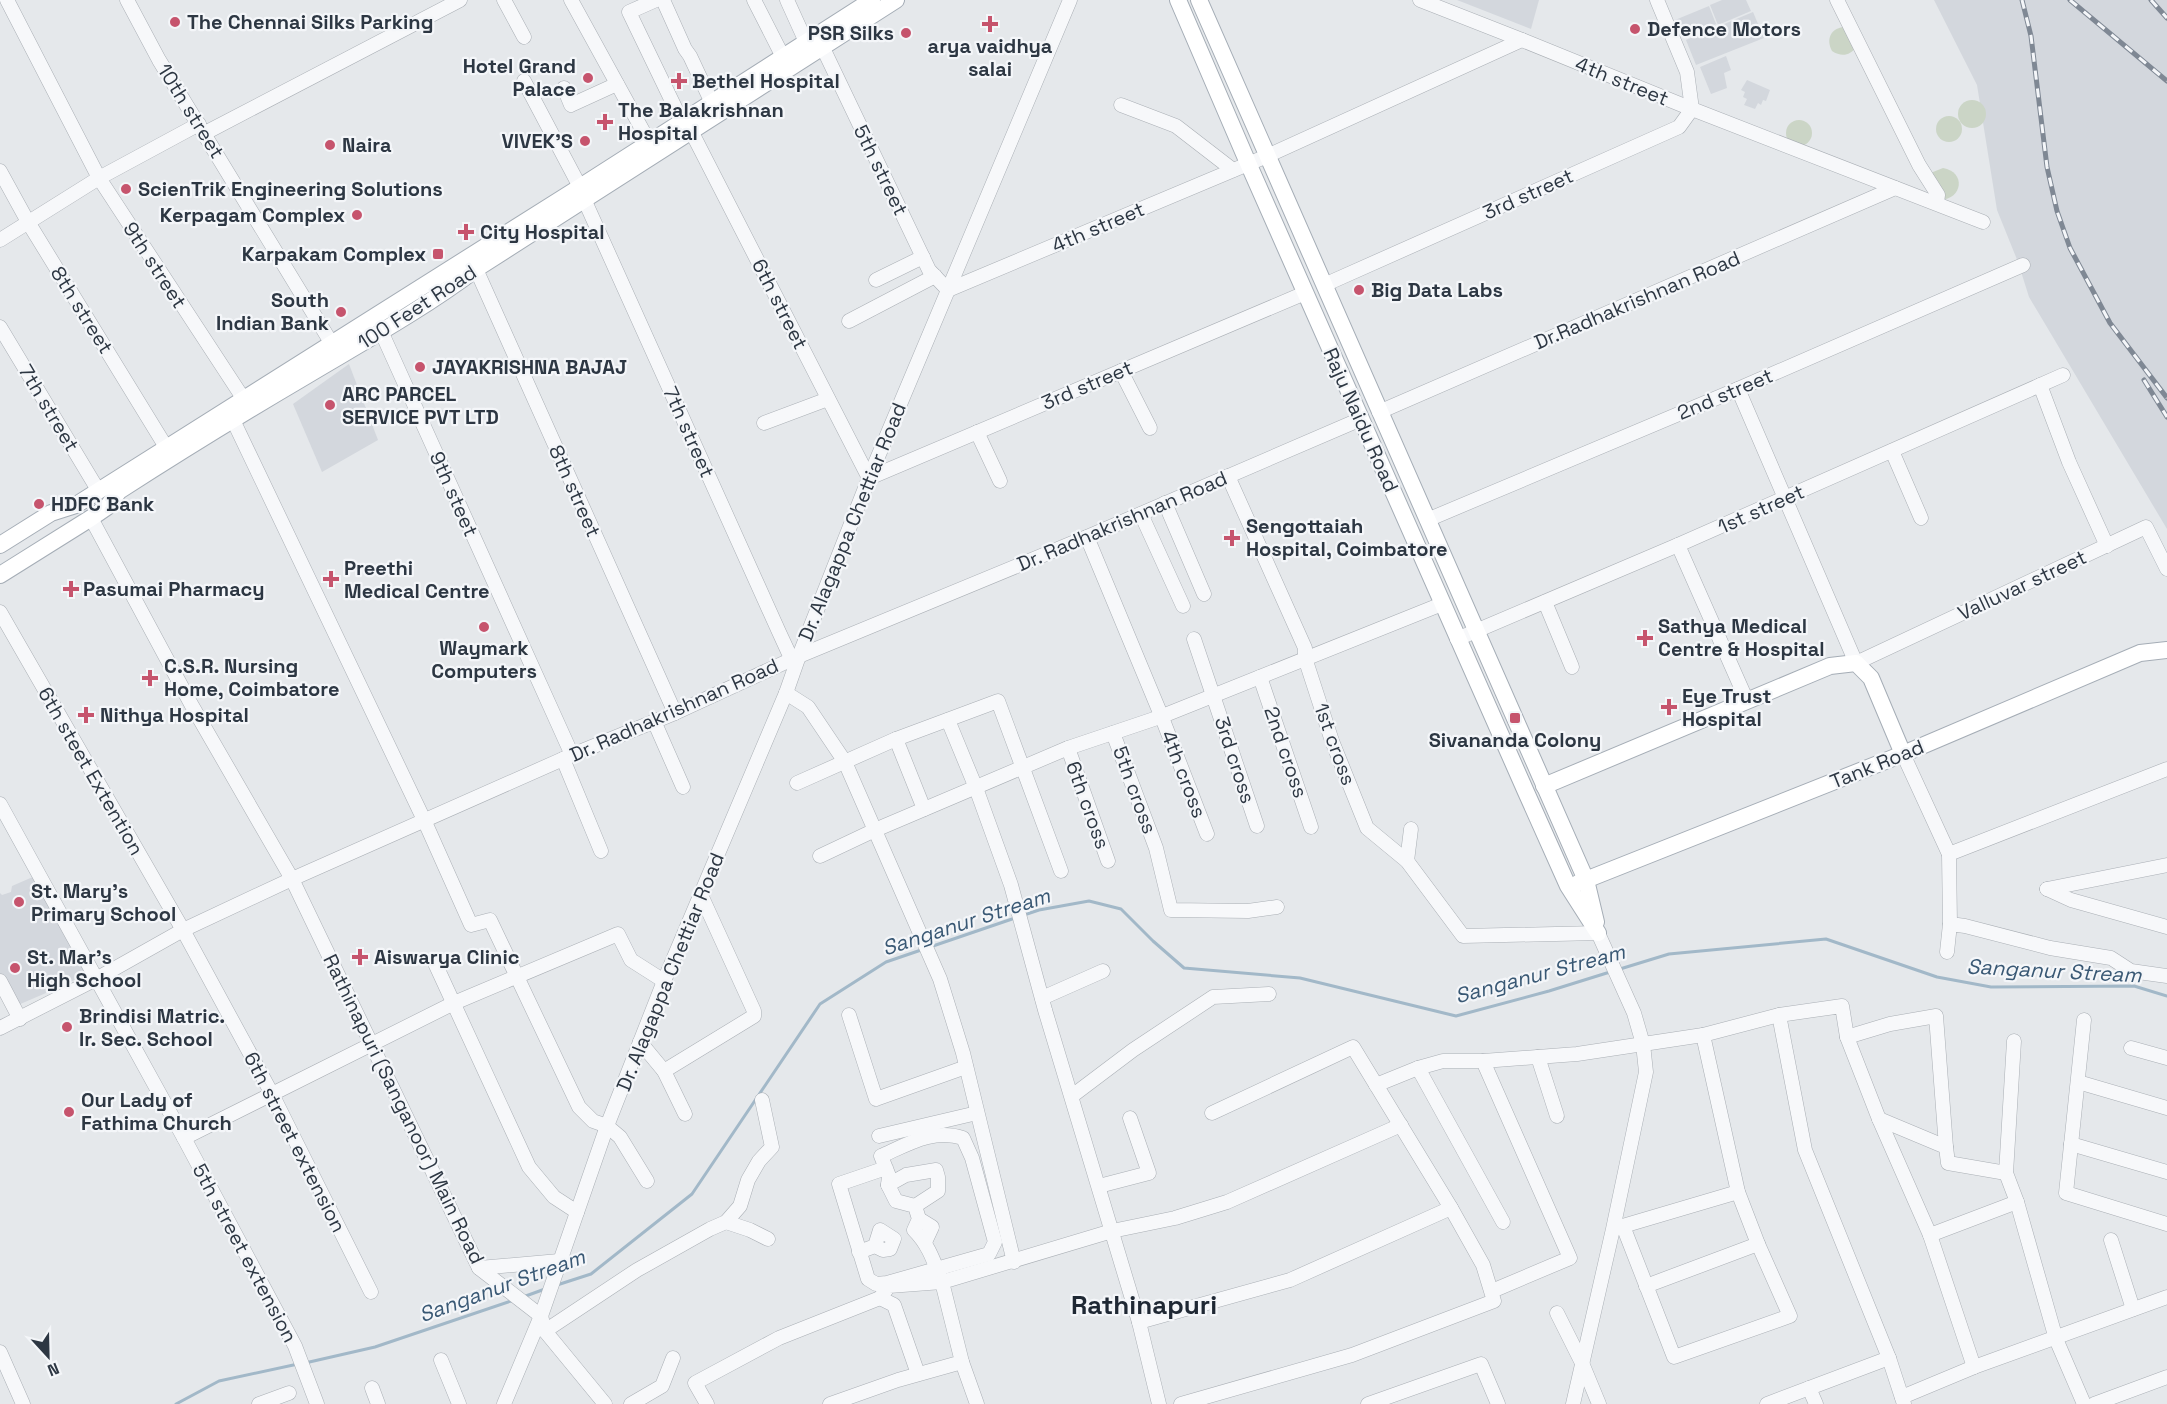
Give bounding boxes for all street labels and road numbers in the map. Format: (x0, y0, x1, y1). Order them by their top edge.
street label: 4th street (1572, 51, 1672, 111)
street label: 10th street (152, 59, 230, 163)
street label: 5th street (848, 120, 914, 220)
street label: 3rd street (1479, 163, 1577, 225)
street label: 4th street (1048, 196, 1148, 258)
street label: 9th street (117, 217, 193, 313)
street label: Dr.Radhakrishnan Road (1530, 245, 1744, 355)
street label: 6th street (746, 254, 814, 354)
street label: 100 Feet Road (353, 259, 481, 355)
street label: 8th street (45, 261, 119, 359)
street label: Raju Naidu Road (1318, 344, 1404, 496)
street label: 3rd street (1038, 354, 1136, 416)
street label: 7th street (13, 360, 85, 456)
street label: 2nd street (1673, 362, 1777, 426)
street label: 7th street (657, 382, 721, 482)
street label: Dr. Alagappa Chettiar Road (792, 399, 912, 645)
street label: 8th street (543, 441, 607, 541)
street label: 9th steet (424, 447, 484, 541)
street label: Dr. Radhakrishnan Road (1013, 465, 1231, 577)
street label: 1st street (1714, 478, 1808, 540)
street label: Valluvar street (1953, 544, 2091, 626)
street label: Dr. Radhakrishnan Road (566, 652, 782, 768)
street label: 6th steet Extention (32, 682, 150, 860)
street label: 1st cross (1308, 699, 1362, 789)
street label: 2nd cross (1258, 703, 1314, 801)
street label: 3rd cross (1209, 713, 1261, 807)
street label: 4th cross (1155, 727, 1213, 821)
street label: Tank Road (1826, 733, 1928, 795)
street label: 5th cross (1107, 743, 1163, 837)
street label: 6th cross (1060, 758, 1116, 852)
street label: Dr. Alagappa Chettiar Road (610, 849, 730, 1095)
street label: Rathinapuri (Sanganoor) Main Road (317, 950, 491, 1268)
street label: 6th street extension (238, 1047, 352, 1237)
street label: 5th street extension (187, 1159, 303, 1347)

